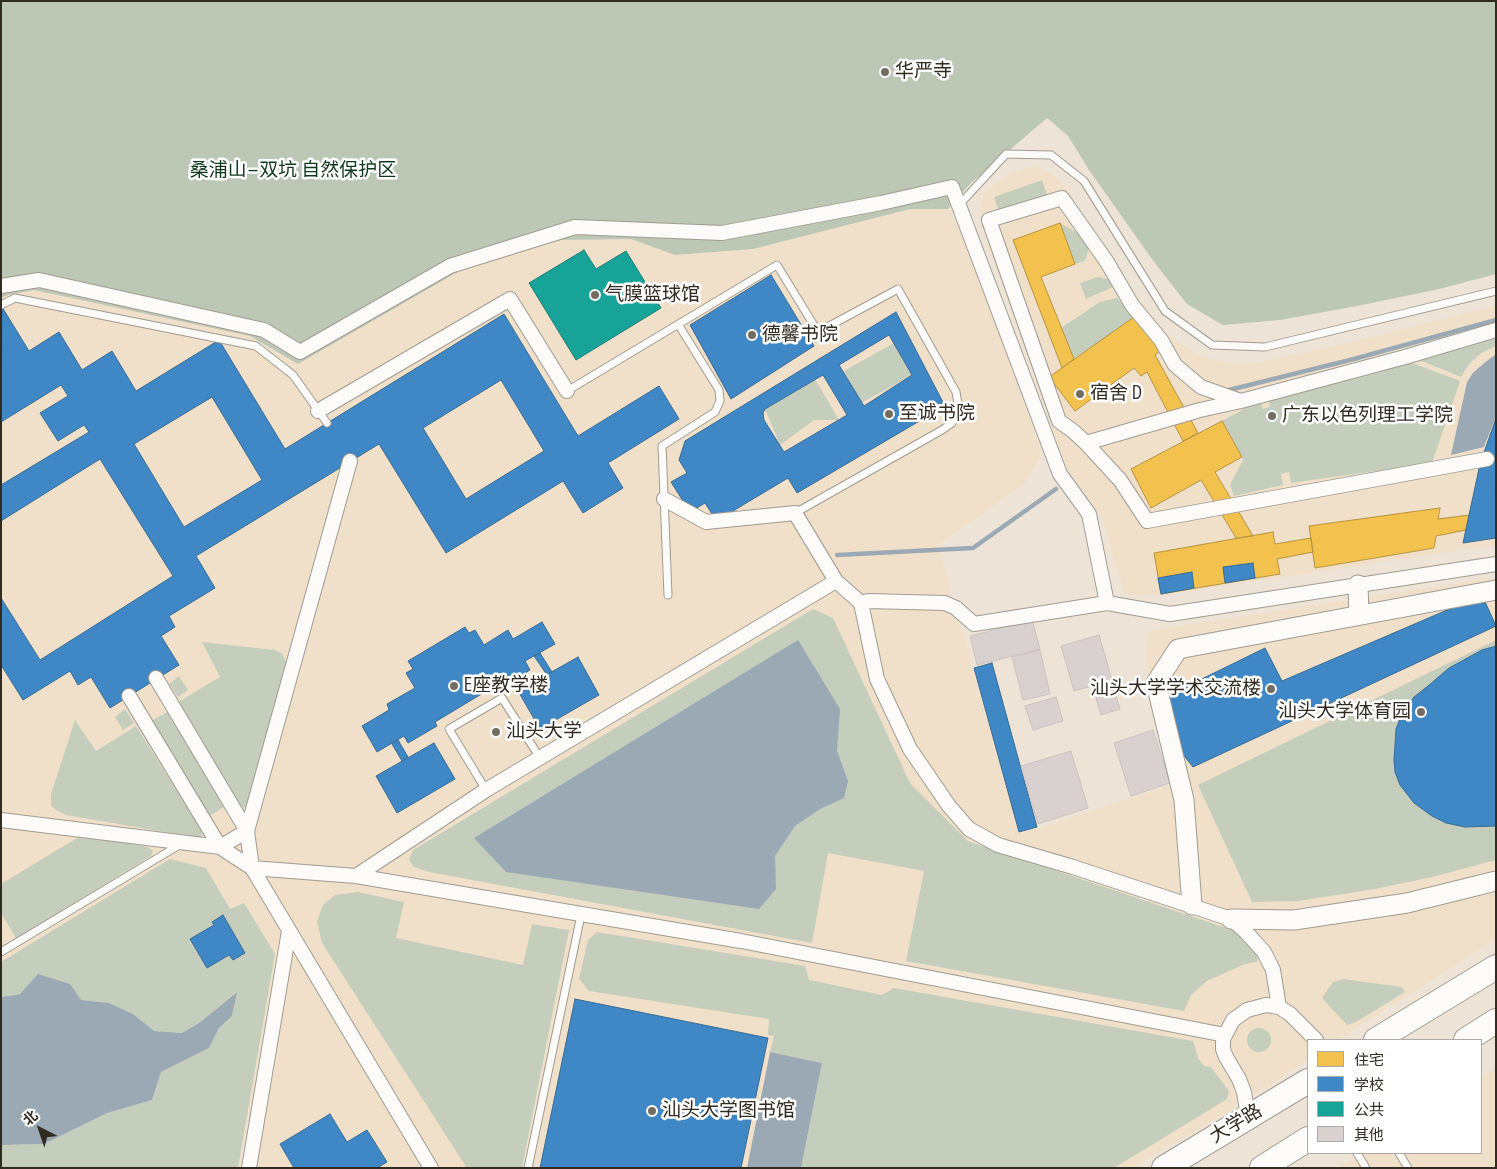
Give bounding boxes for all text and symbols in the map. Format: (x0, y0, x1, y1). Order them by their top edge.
place label: 华严寺 (895, 61, 952, 83)
marker: 华严寺 (879, 66, 891, 78)
park label: 桑浦山—双坑 自然保护区 (190, 160, 396, 182)
place label: 气膜篮球馆 (605, 284, 700, 306)
marker: 气膜篮球馆 (589, 289, 601, 301)
place label: 德馨书院 (762, 324, 838, 346)
marker: 德馨书院 (746, 329, 758, 341)
place label: 宿舍 D (1090, 383, 1142, 405)
marker: 宿舍 D (1074, 388, 1086, 400)
place label: 至诚书院 (899, 403, 975, 425)
place label: 广东以色列理工学院 (1282, 405, 1453, 427)
marker: 至诚书院 (883, 408, 895, 420)
marker: 广东以色列理工学院 (1266, 410, 1278, 422)
place label: E座教学楼 (464, 675, 548, 697)
place label: 汕头大学学术交流楼 (1090, 678, 1261, 700)
marker: E座教学楼 (448, 680, 460, 692)
marker: 汕头大学学术交流楼 (1265, 683, 1277, 695)
place label: 汕头大学体育园 (1278, 701, 1411, 723)
marker: 汕头大学体育园 (1415, 706, 1427, 718)
place label: 汕头大学 (506, 721, 582, 743)
marker: 汕头大学 (490, 726, 502, 738)
legend (1307, 1039, 1482, 1154)
text: 住宅 (1354, 1050, 1384, 1069)
text: 学校 (1354, 1075, 1384, 1094)
place label: 汕头大学图书馆 (662, 1100, 795, 1122)
street label: 大学路 (1206, 1100, 1266, 1148)
text: 公共 (1354, 1100, 1384, 1119)
north arrow (15, 1104, 65, 1154)
marker: 汕头大学图书馆 (646, 1105, 658, 1117)
text: 北 (19, 1106, 41, 1129)
text: 其他 (1354, 1125, 1384, 1144)

